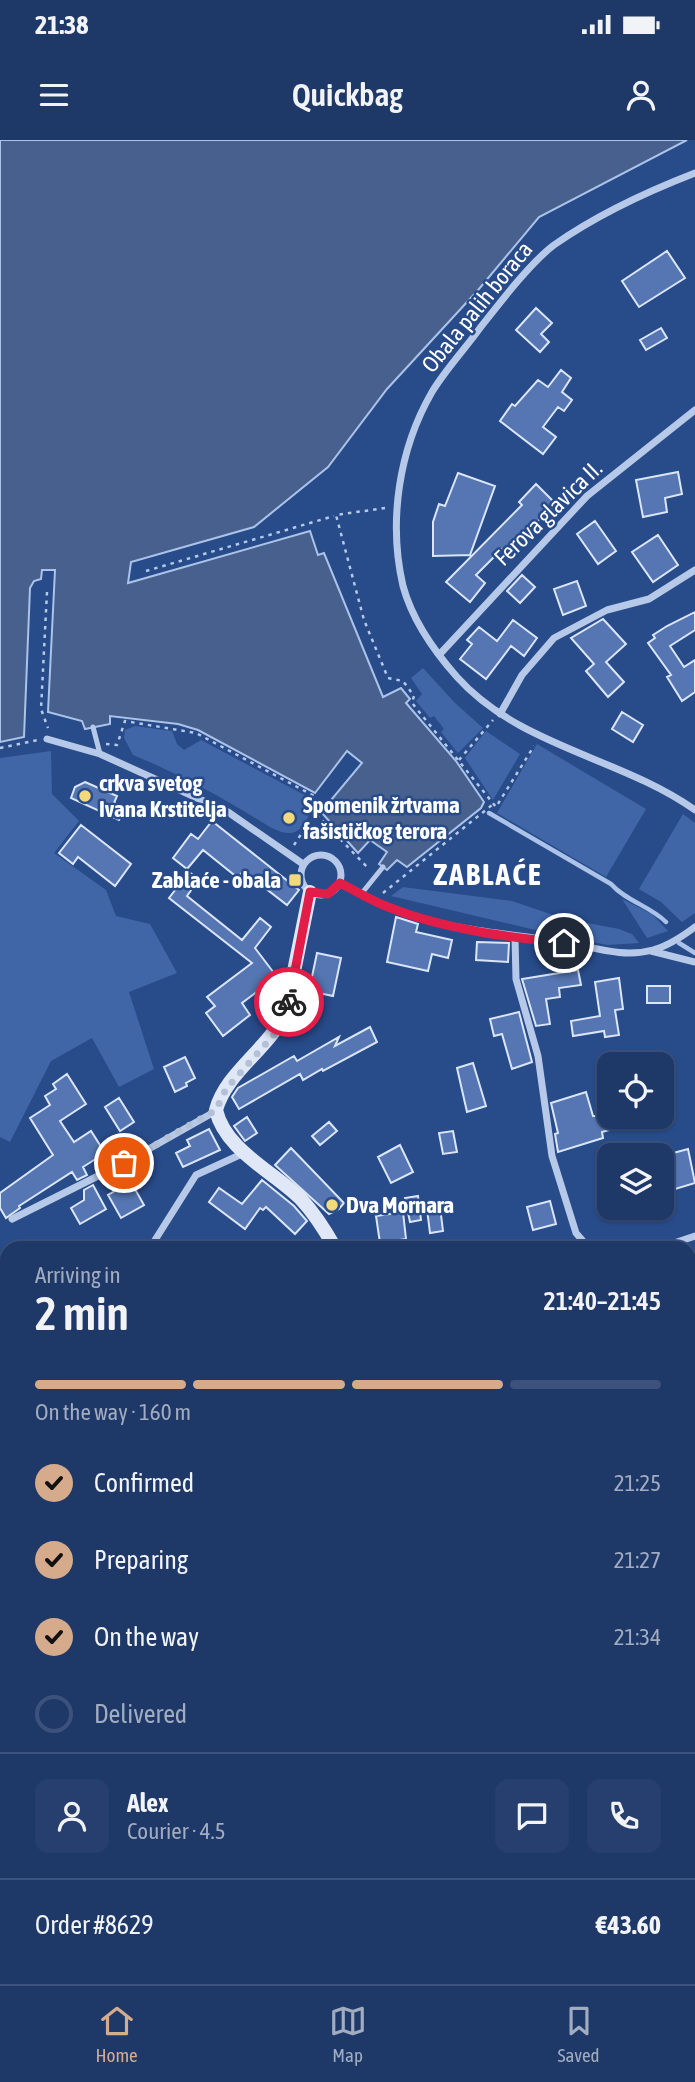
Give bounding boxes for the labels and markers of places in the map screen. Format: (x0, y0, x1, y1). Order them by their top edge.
place label: crkva svetog Ivana Krstitelja (99, 770, 227, 822)
marker: crkva svetog Ivana Krstitelja (77, 788, 93, 804)
place label: Spomenik žrtvama fašističkog terora (302, 792, 460, 844)
marker: Spomenik žrtvama fašističkog terora (281, 810, 297, 826)
place label: Zablaće - obala (152, 867, 281, 893)
marker: Zablaće - obala (287, 872, 303, 888)
pin (534, 913, 594, 973)
pin (94, 1133, 154, 1193)
place label: Dva Mornara (346, 1192, 454, 1218)
marker: Dva Mornara (324, 1197, 340, 1213)

